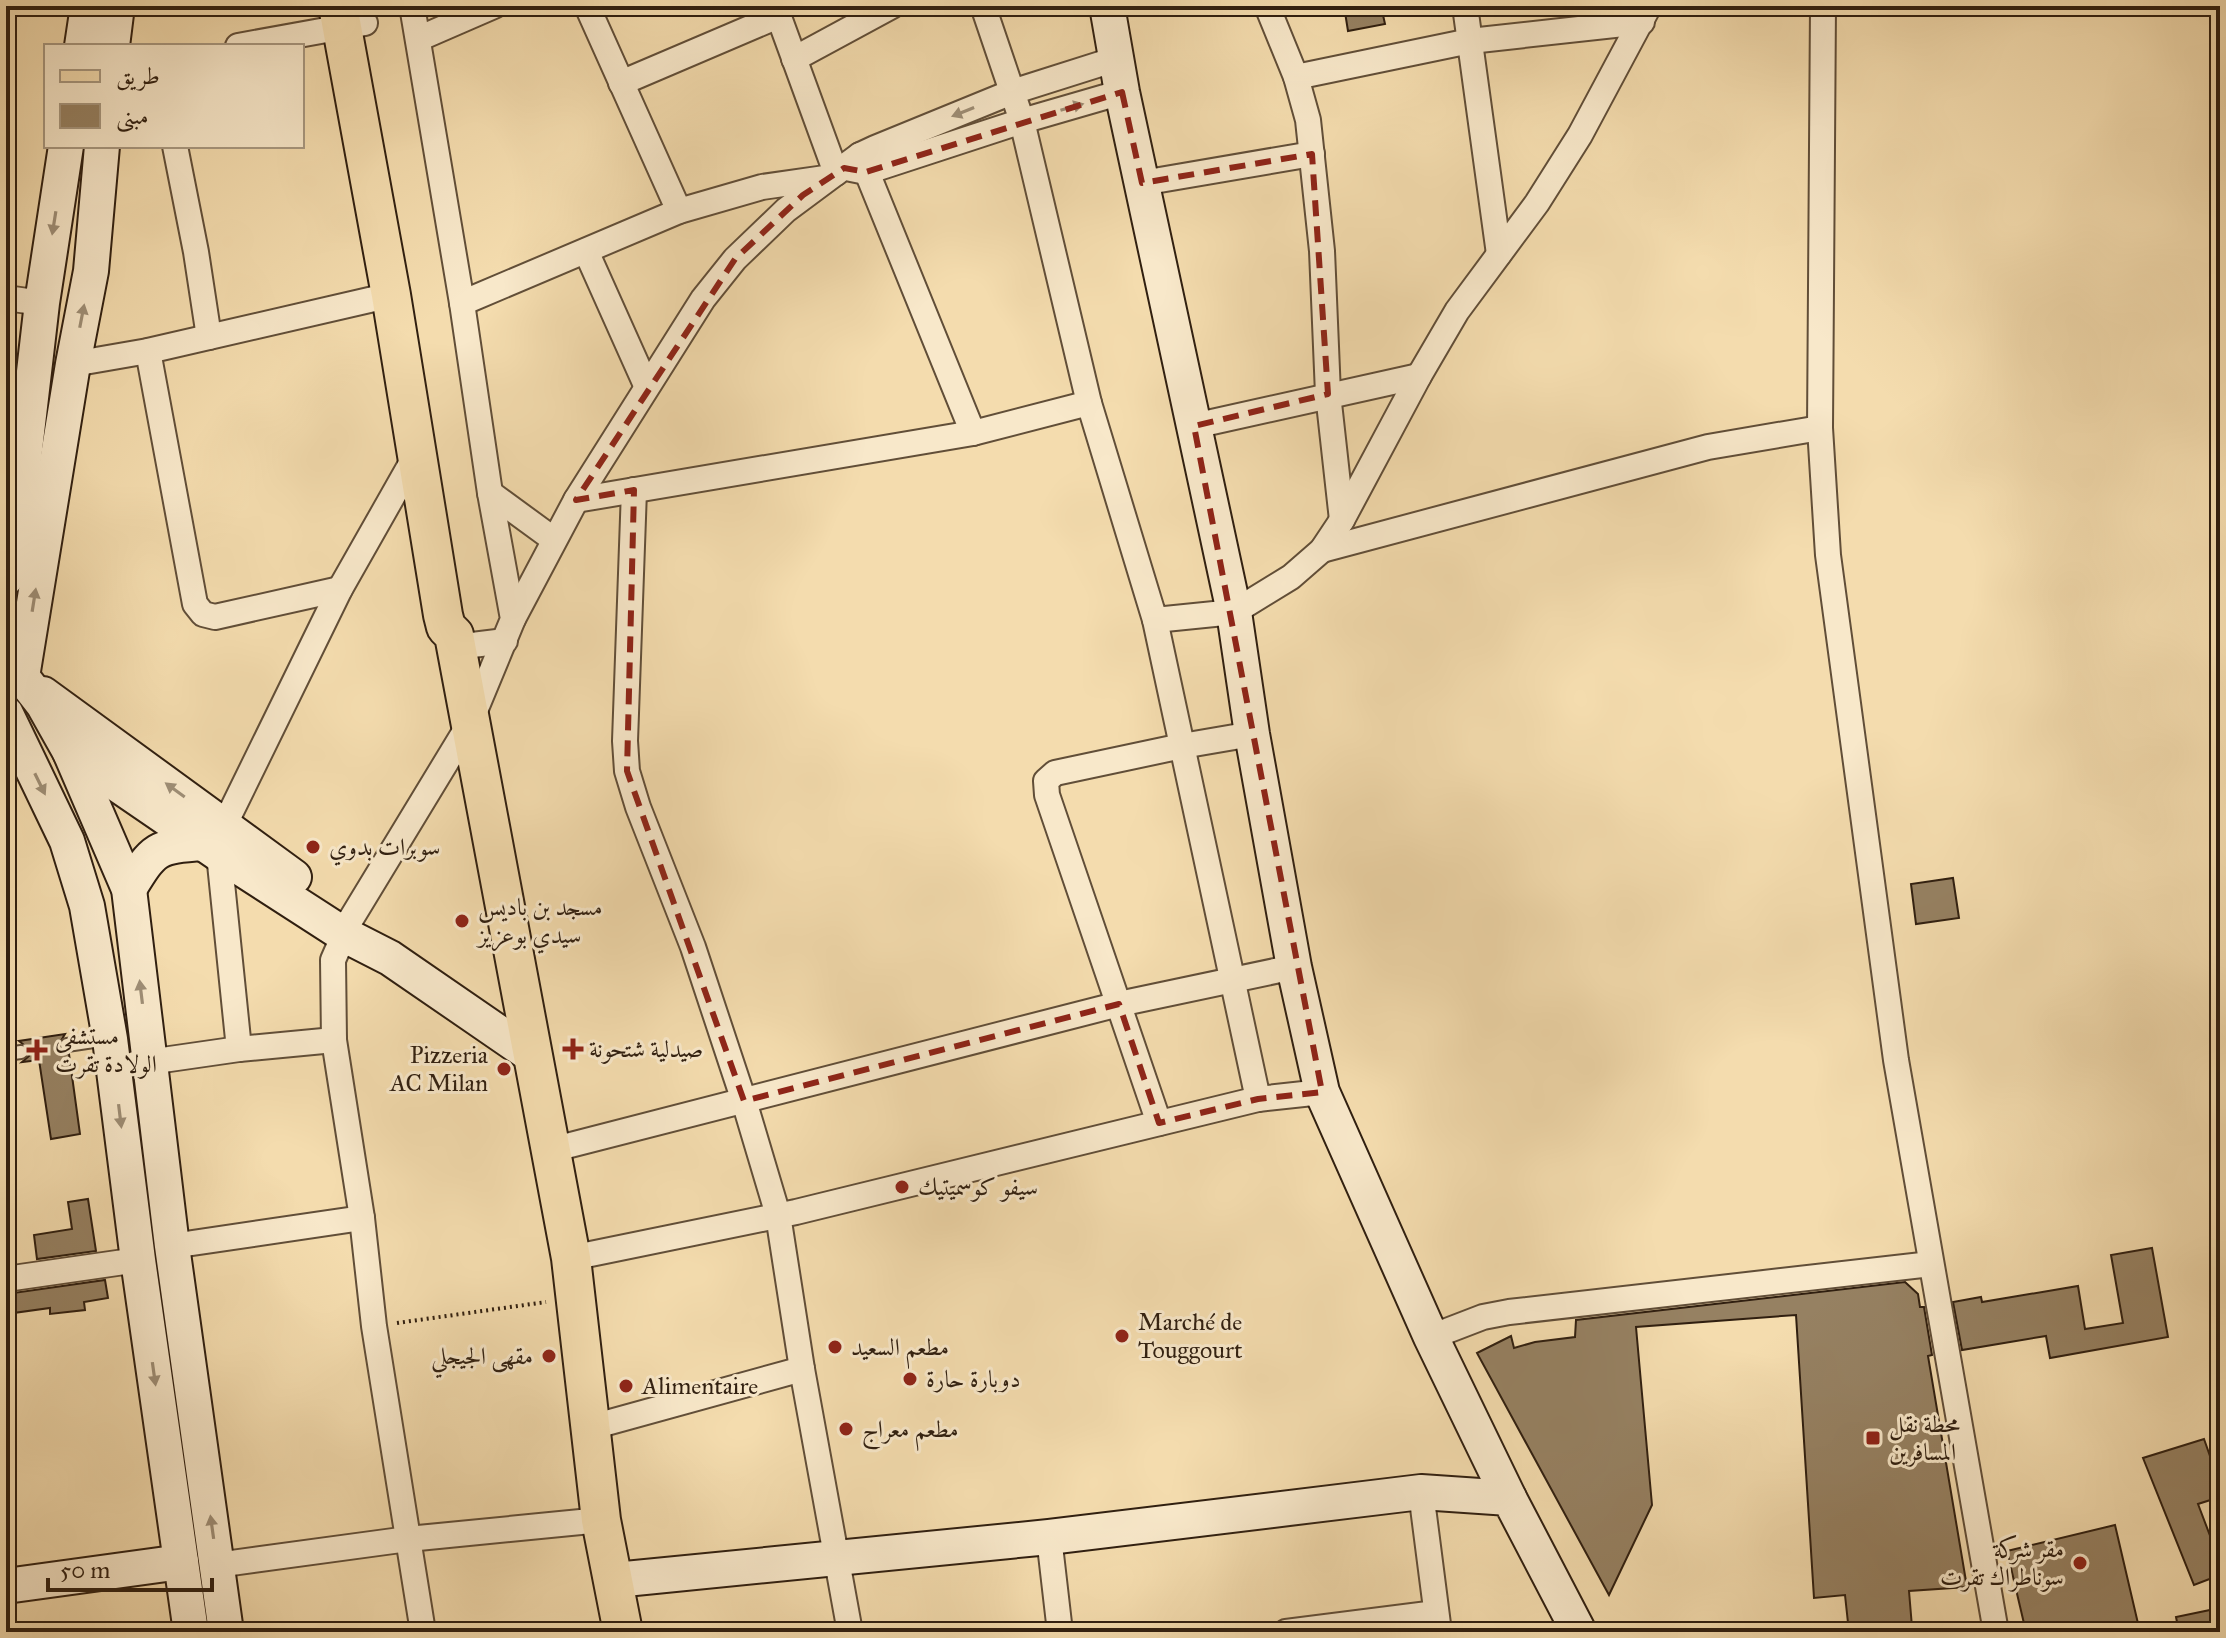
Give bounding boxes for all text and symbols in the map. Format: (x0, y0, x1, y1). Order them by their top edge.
legend (44, 44, 304, 148)
text: طريق (116, 61, 160, 91)
one-way arrow (1060, 100, 1085, 112)
text: مبنى (116, 101, 149, 133)
one-way arrow (951, 105, 975, 118)
one-way arrow (48, 211, 60, 236)
one-way arrow (77, 303, 89, 328)
one-way arrow (28, 587, 41, 612)
one-way arrow (33, 773, 47, 796)
one-way arrow (164, 783, 185, 798)
place label: سوبرات بدوي (329, 832, 440, 866)
marker: سوبرات بدوي (304, 838, 322, 856)
place label: مسجد بن باديس سيدي بوعزيز (475, 892, 603, 954)
marker: مسجد بن باديس سيدي بوعزيز (453, 912, 471, 930)
one-way arrow (134, 979, 147, 1004)
place label: مستشفى الولادة تقرت (55, 1021, 157, 1079)
place label: صيدلية شتحونة (589, 1034, 703, 1064)
marker: مستشفى الولادة تقرت (26, 1039, 48, 1061)
place label: Pizzeria AC Milan (389, 1040, 489, 1098)
marker: صيدلية شتحونة (564, 1040, 582, 1058)
marker: Pizzeria AC Milan (495, 1060, 513, 1078)
one-way arrow (113, 1104, 126, 1129)
place label: سيفو كوسميتيك (918, 1172, 1038, 1202)
marker: سيفو كوسميتيك (893, 1178, 911, 1196)
place label: Marché de Touggourt (1138, 1307, 1243, 1365)
marker: Marché de Touggourt (1113, 1327, 1131, 1345)
place label: مطعم السعيد (851, 1332, 949, 1369)
marker: مطعم السعيد (826, 1338, 844, 1356)
place label: مقهى الجيجلي (431, 1341, 533, 1379)
marker: مقهى الجيجلي (540, 1347, 558, 1365)
one-way arrow (148, 1362, 161, 1387)
place label: دوبارة حارة (926, 1364, 1021, 1394)
marker: دوبارة حارة (901, 1370, 919, 1388)
place label: Alimentaire (641, 1371, 758, 1401)
marker: Alimentaire (617, 1377, 635, 1395)
place label: محطة نقل المسافرين (1889, 1409, 1961, 1467)
place label: مطعم معراج (862, 1414, 958, 1451)
marker: مطعم معراج (837, 1420, 855, 1438)
marker: محطة نقل المسافرين (1864, 1429, 1882, 1447)
one-way arrow (205, 1514, 218, 1539)
place label: مقر شركة سوناطراك تقرت (1940, 1534, 2064, 1592)
scale bar (48, 1542, 212, 1592)
marker: مقر شركة سوناطراك تقرت (2071, 1554, 2089, 1572)
text: 50 m (60, 1555, 110, 1585)

